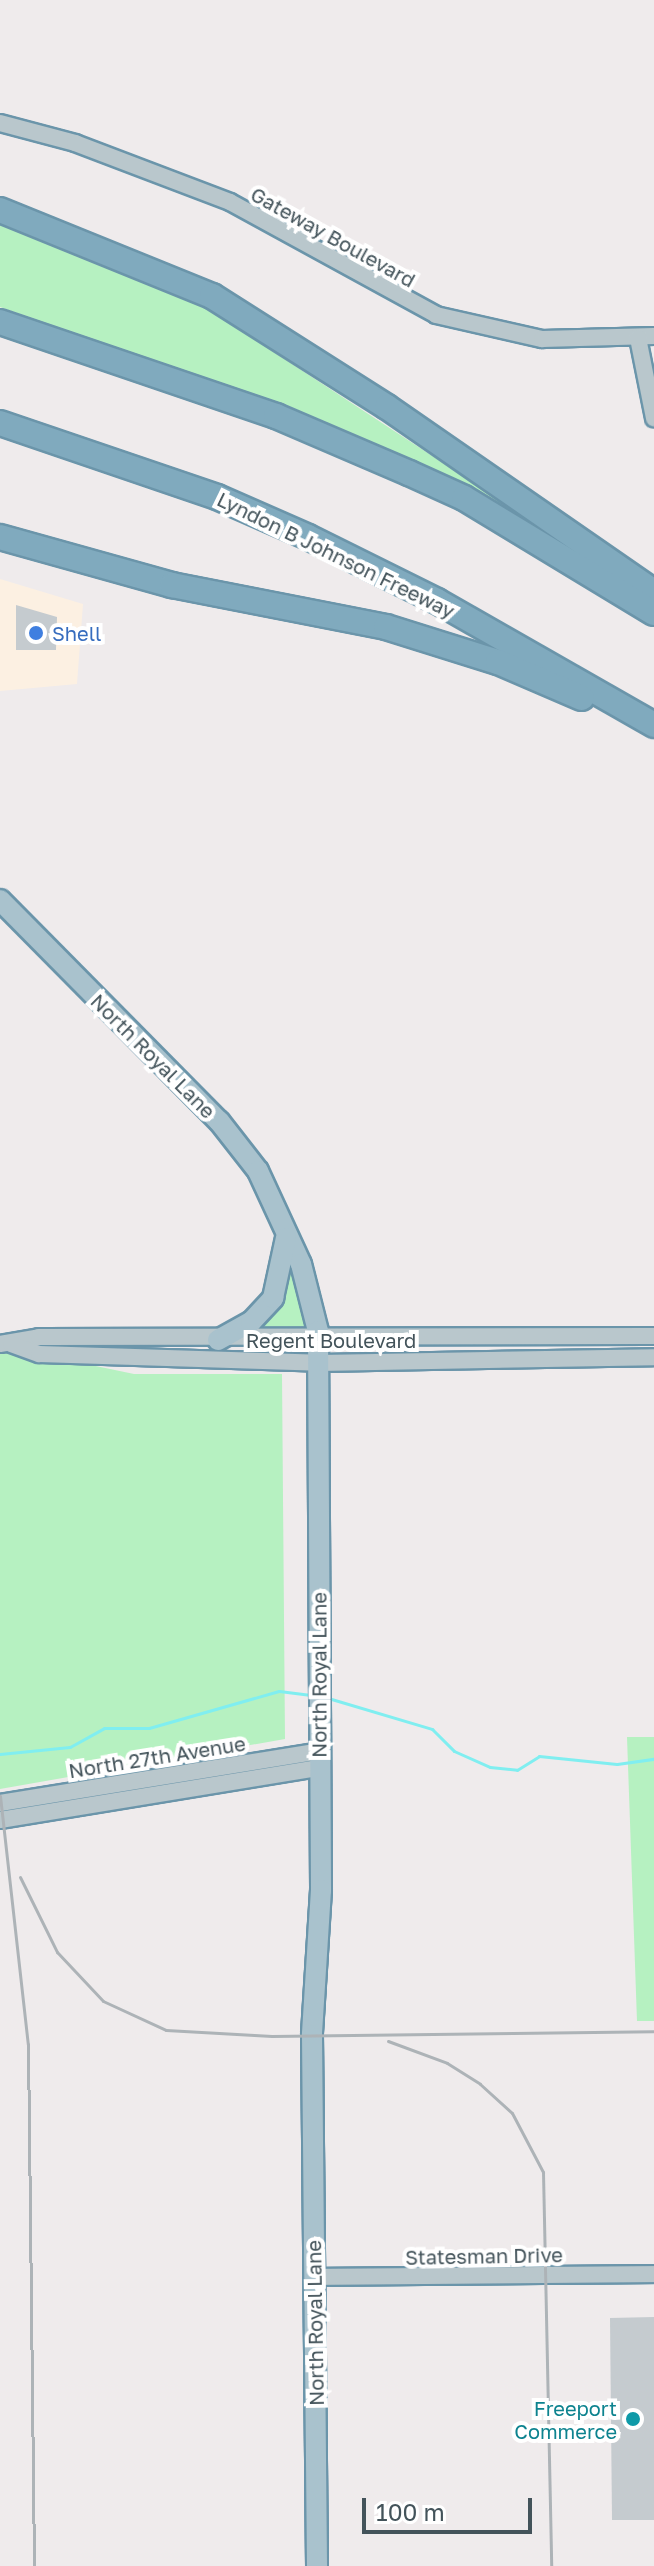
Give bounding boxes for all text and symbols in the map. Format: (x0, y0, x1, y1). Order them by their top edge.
street label: Gateway Boulevard (247, 182, 419, 292)
street label: Lyndon B Johnson Freeway (213, 487, 459, 623)
place label: Shell (52, 621, 101, 645)
marker: Shell (27, 624, 45, 642)
street label: North Royal Lane (86, 989, 220, 1123)
street label: Regent Boulevard (246, 1328, 416, 1352)
street label: North Royal Lane (307, 1592, 331, 1758)
street label: North 27th Avenue (67, 1731, 247, 1783)
street label: North Royal Lane (302, 2240, 328, 2406)
street label: Statesman Drive (405, 2243, 563, 2269)
place label: Freeport Commerce (514, 2396, 617, 2443)
marker: Freeport Commerce (624, 2410, 642, 2428)
scale bar (366, 2482, 536, 2532)
text: 100 m (376, 2497, 445, 2526)

